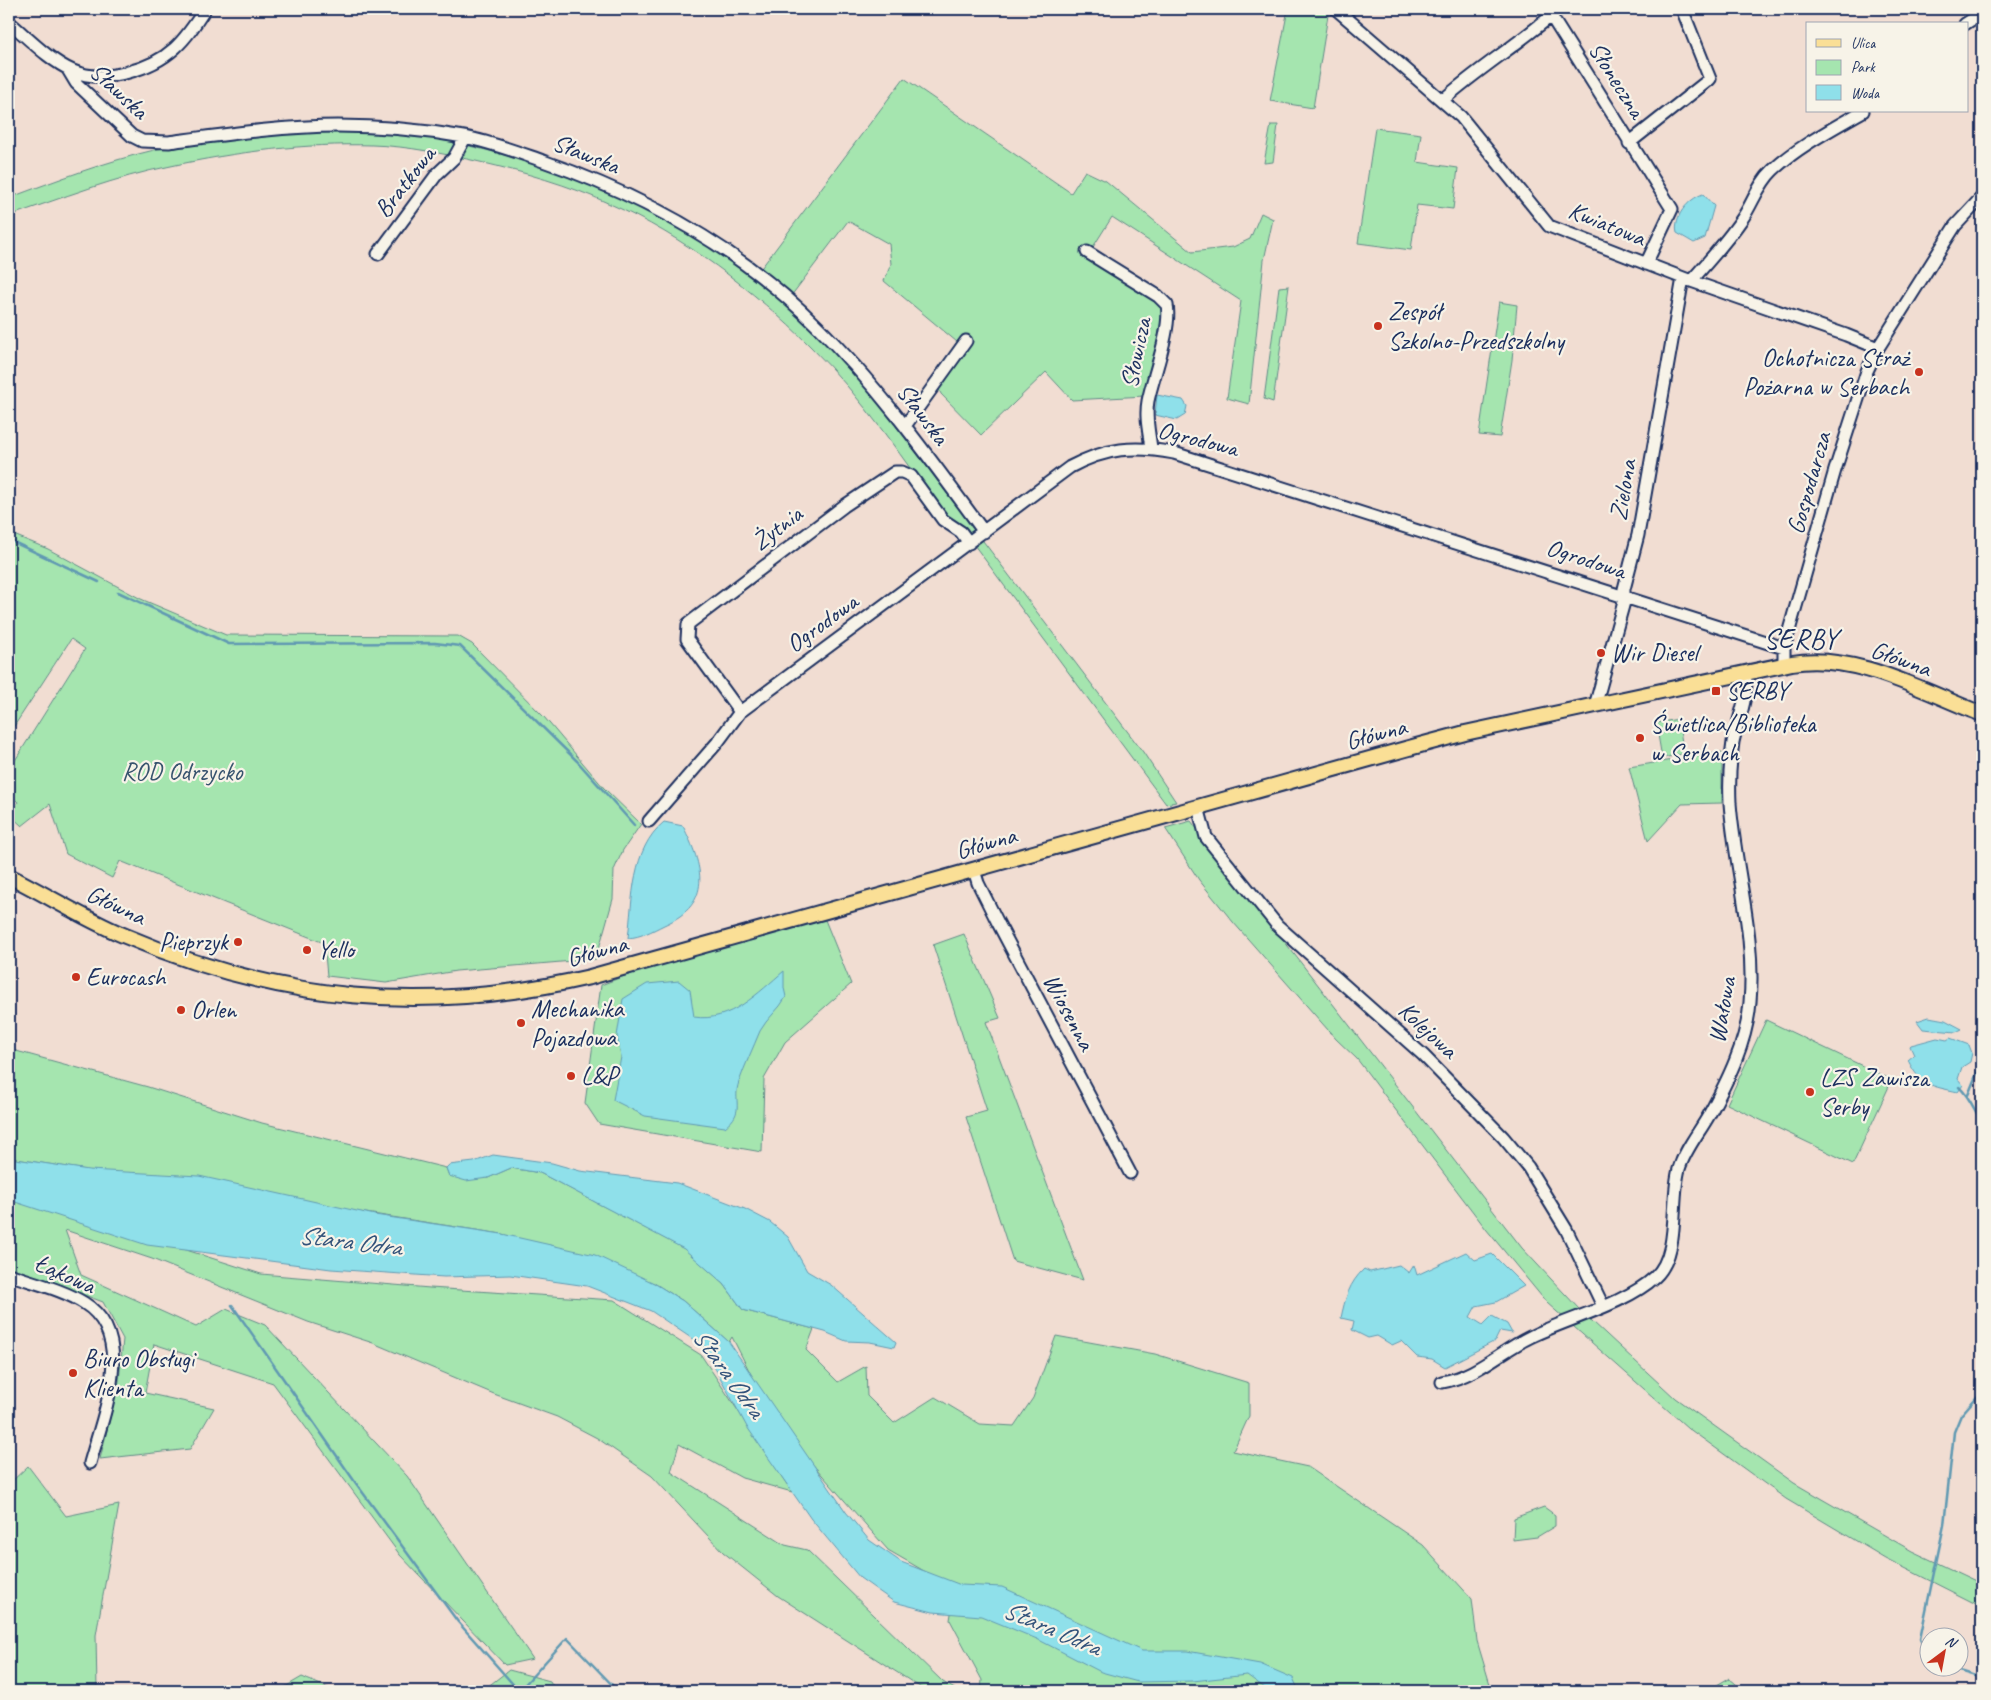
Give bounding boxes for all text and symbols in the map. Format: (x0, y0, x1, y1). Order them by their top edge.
legend (1806, 22, 1968, 112)
text: Ulica (1851, 34, 1876, 53)
street label: Słoneczna (1581, 36, 1654, 126)
street label: Sławska (83, 56, 157, 128)
text: Park (1851, 58, 1876, 77)
text: Woda (1851, 84, 1880, 103)
street label: Sławska (548, 126, 626, 183)
street label: Bratkowa (367, 138, 445, 224)
street label: Kwiatowa (1564, 194, 1652, 255)
place label: Zespół Szkolno-Przedszkolny (1388, 296, 1566, 357)
street label: Słowicza (1113, 312, 1160, 391)
marker: Zespół Szkolno-Przedszkolny (1372, 320, 1384, 332)
place label: Ochotnicza Straż Pożarna w Serbach (1743, 342, 1912, 403)
marker: Ochotnicza Straż Pożarna w Serbach (1913, 366, 1925, 378)
street label: Sławska (889, 377, 958, 453)
street label: Ogrodowa (1155, 414, 1244, 465)
street label: Gospodarcza (1779, 426, 1839, 538)
street label: Zielona (1602, 455, 1644, 523)
street label: Żytnia (745, 497, 810, 558)
street label: Ogrodowa (1542, 531, 1632, 588)
street label: Ogrodowa (780, 585, 867, 660)
district label: SERBY (1764, 621, 1843, 656)
street label: Główna (1867, 633, 1937, 685)
place label: Wir Diesel (1611, 637, 1702, 669)
marker: Wir Diesel (1595, 647, 1607, 659)
place label: SERBY (1726, 675, 1792, 707)
marker: SERBY (1710, 685, 1722, 697)
place label: Świetlica/Biblioteka w Serbach (1650, 708, 1817, 769)
street label: Główna (1342, 710, 1412, 757)
marker: Świetlica/Biblioteka w Serbach (1634, 732, 1646, 744)
park label: ROD Odrzycko (122, 756, 243, 788)
street label: Główna (952, 819, 1022, 867)
street label: Główna (81, 877, 153, 933)
place label: Pieprzyk (159, 926, 230, 958)
street label: Główna (563, 927, 633, 974)
place label: Yello (317, 934, 357, 966)
marker: Pieprzyk (232, 936, 244, 948)
marker: Yello (301, 944, 313, 956)
place label: Eurocash (86, 961, 167, 993)
street label: Wiosenna (1036, 968, 1103, 1058)
marker: Eurocash (70, 971, 82, 983)
street label: Wałowa (1701, 973, 1744, 1045)
place label: Mechanika Pojazdowa (531, 993, 625, 1054)
place label: Orlen (191, 994, 238, 1026)
street label: Kolejowa (1391, 994, 1466, 1067)
marker: Orlen (175, 1004, 187, 1016)
marker: Mechanika Pojazdowa (515, 1017, 527, 1029)
place label: L&P (581, 1060, 621, 1092)
place label: LZS Zawisza Serby (1820, 1062, 1931, 1123)
marker: L&P (565, 1070, 577, 1082)
marker: LZS Zawisza Serby (1804, 1086, 1816, 1098)
water label: Stara Odra (297, 1218, 406, 1264)
street label: Łąkowa (30, 1247, 102, 1302)
water label: Stara Odra (686, 1322, 774, 1427)
place label: Biuro Obsługi Klienta (83, 1343, 198, 1404)
marker: Biuro Obsługi Klienta (67, 1367, 79, 1379)
water label: Stara Odra (998, 1593, 1109, 1664)
north arrow (1918, 1628, 1968, 1678)
text: N (1942, 1632, 1961, 1652)

